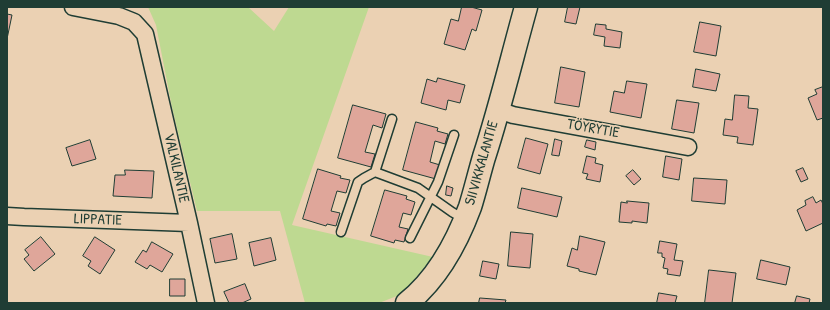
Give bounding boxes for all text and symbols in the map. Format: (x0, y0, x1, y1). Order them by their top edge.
street label: TÖYRYTIE (566, 116, 620, 142)
street label: SIIVIKKALANTIE (461, 119, 503, 207)
street label: VALKILANTIE (159, 132, 193, 204)
street label: LIPPATIE (74, 210, 122, 230)

